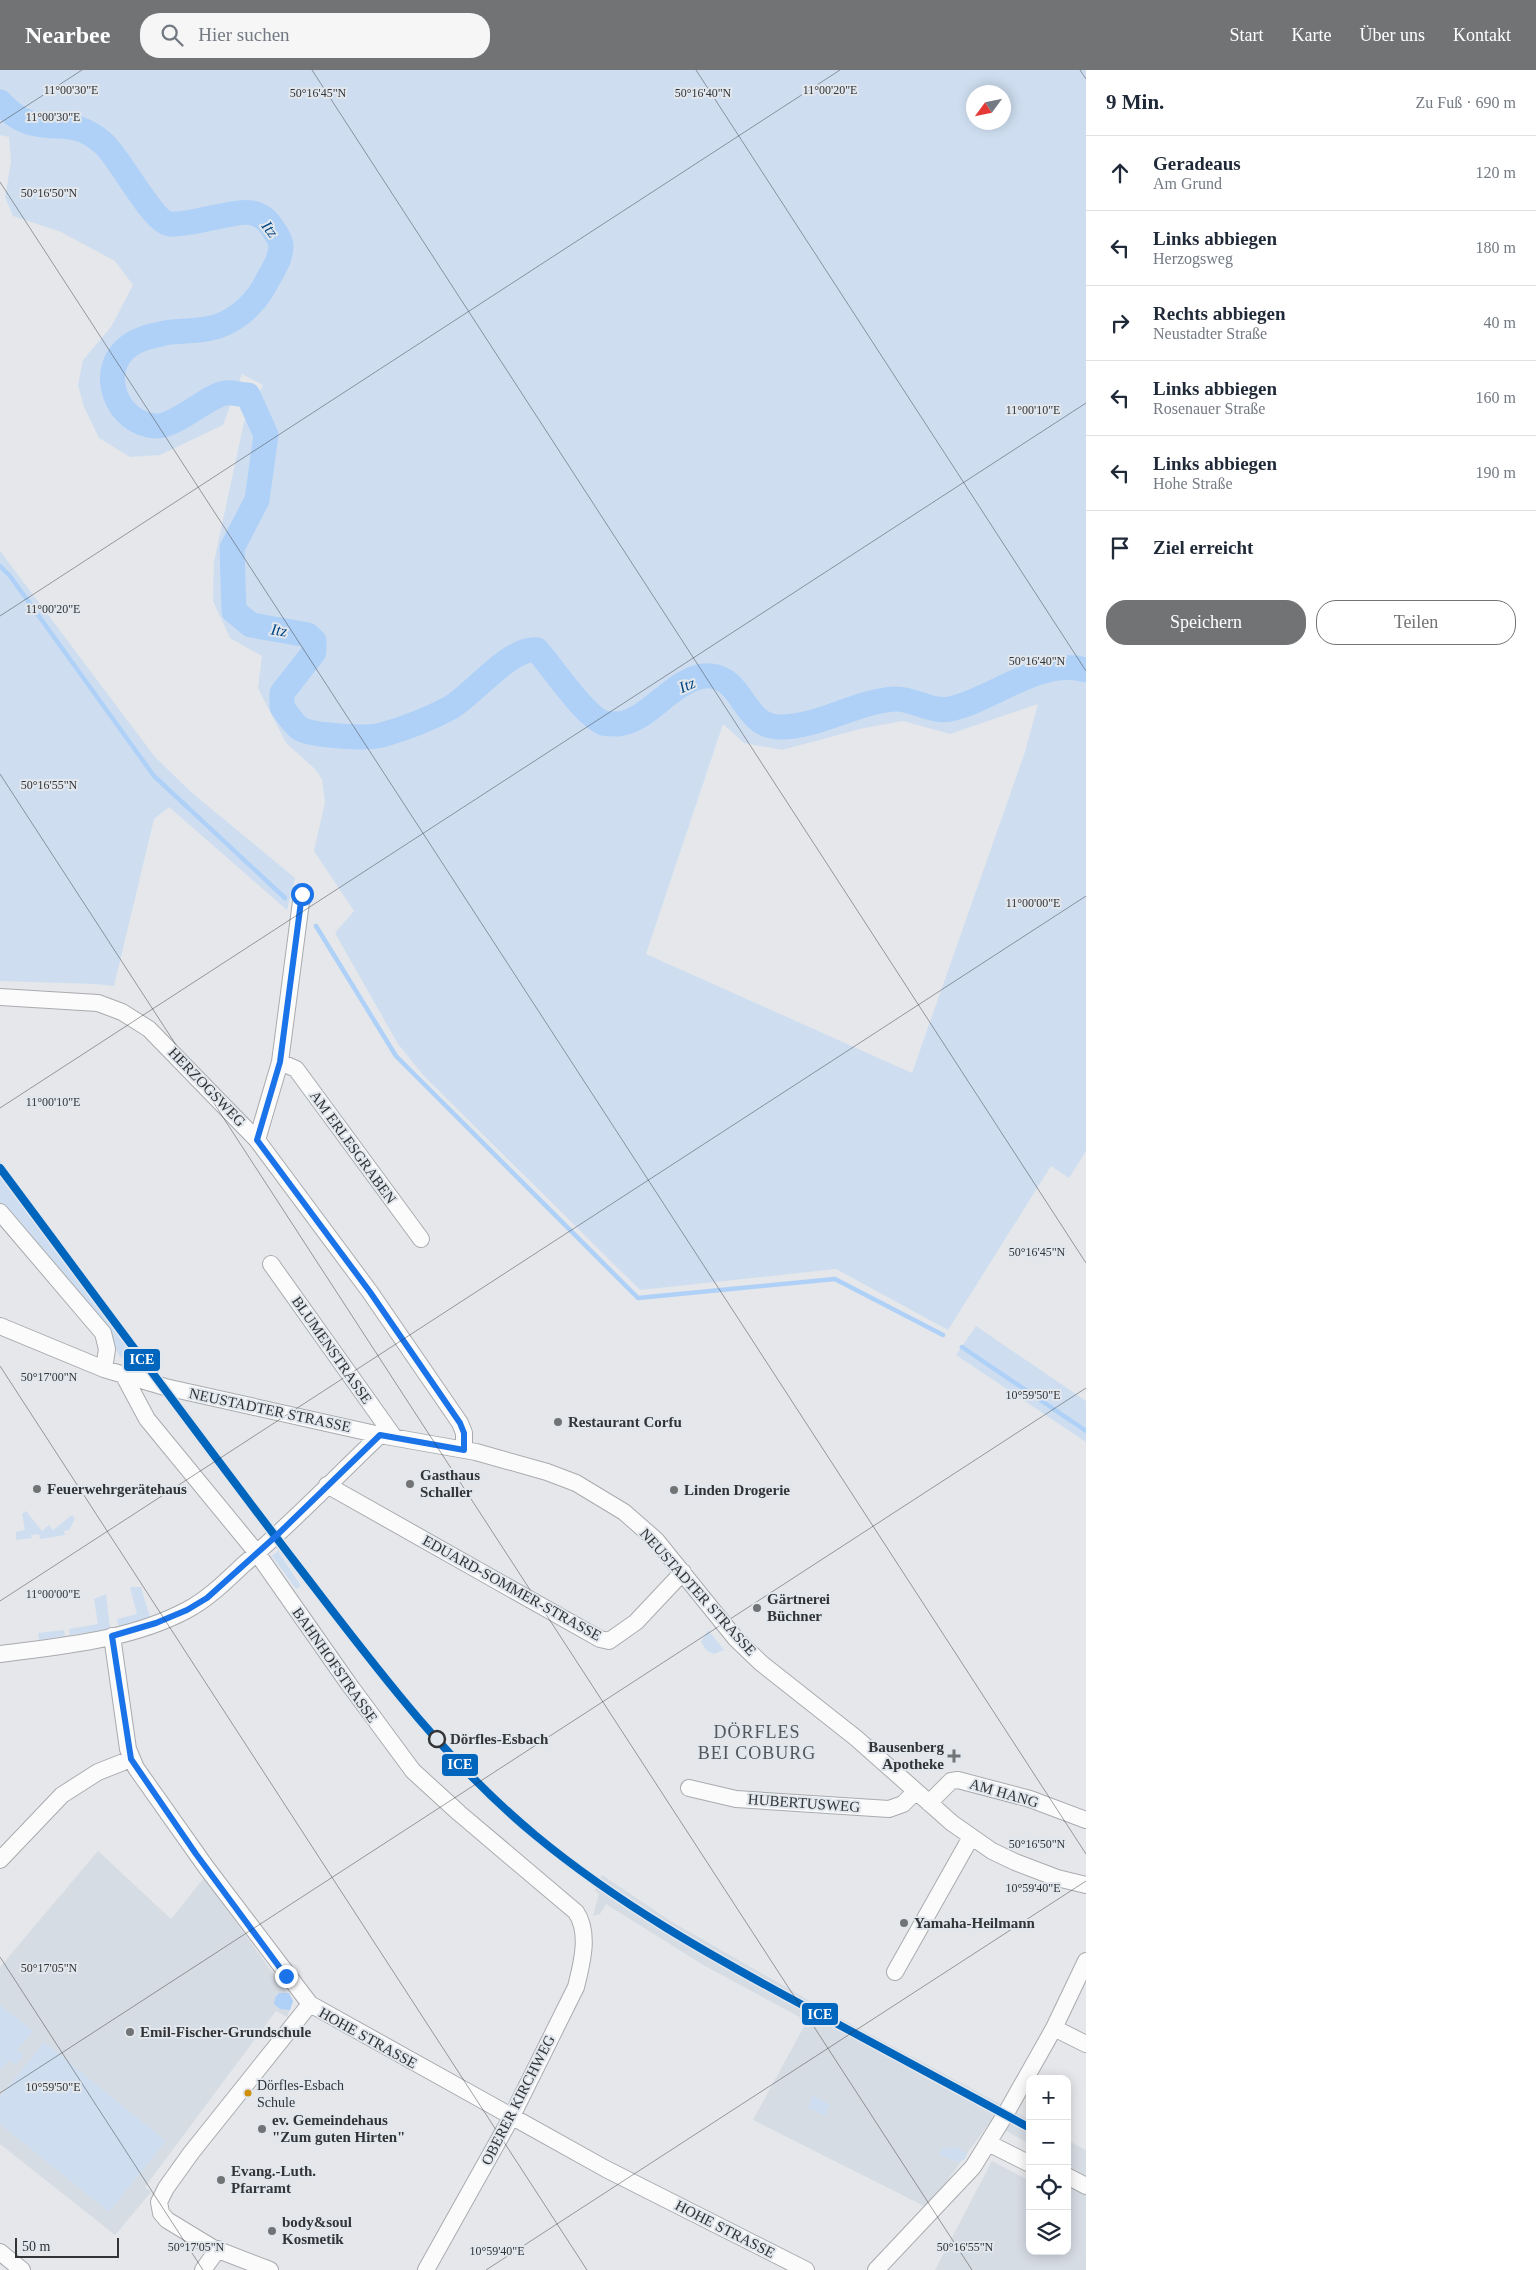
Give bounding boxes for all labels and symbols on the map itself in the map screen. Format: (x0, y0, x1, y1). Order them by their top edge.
text: 11°00'30"E (44, 83, 98, 97)
text: 11°00'20"E (803, 83, 857, 97)
north arrow (966, 85, 1011, 130)
text: 50°16'45"N (290, 86, 347, 100)
text: 50°16'40"N (675, 86, 732, 100)
text: 11°00'30"E (26, 110, 80, 124)
text: 50°16'50"N (21, 186, 78, 200)
water label: Itz (258, 217, 282, 241)
text: 11°00'10"E (1006, 403, 1060, 417)
text: 11°00'20"E (26, 602, 80, 616)
water label: Itz (269, 620, 289, 640)
text: 50°16'40"N (1009, 654, 1066, 668)
water label: Itz (675, 674, 698, 696)
text: 50°16'55"N (21, 778, 78, 792)
route start (291, 883, 314, 906)
text: 11°00'00"E (1006, 896, 1060, 910)
street label: HERZOGSWEG (165, 1044, 249, 1130)
street label: AM ERLESGRABEN (307, 1088, 399, 1207)
text: 11°00'10"E (26, 1095, 80, 1109)
text: 50°16'45"N (1009, 1245, 1066, 1259)
street label: BLUMENSTRASSE (289, 1293, 375, 1407)
line badge: ICE (123, 1348, 161, 1372)
text: ICE (130, 1352, 154, 1367)
text: 50°17'00"N (21, 1370, 78, 1384)
street label: NEUSTADTER STRASSE (188, 1385, 352, 1435)
text: 10°59'50"E (1005, 1388, 1061, 1402)
place label: Restaurant Corfu (568, 1414, 682, 1430)
marker: Restaurant Corfu (552, 1416, 564, 1428)
place label: Gasthaus Schaller (420, 1467, 480, 1500)
marker: Gasthaus Schaller (404, 1478, 416, 1490)
place label: Feuerwehrgerätehaus (47, 1481, 187, 1497)
place label: Linden Drogerie (684, 1482, 790, 1498)
marker: Feuerwehrgerätehaus (31, 1483, 43, 1495)
marker: Linden Drogerie (668, 1484, 680, 1496)
street label: NEUSTADTER STRASSE (637, 1525, 759, 1659)
street label: EDUARD-SOMMER-STRASSE (420, 1532, 604, 1644)
text: 11°00'00"E (26, 1587, 80, 1601)
place label: Gärtnerei Büchner (767, 1591, 830, 1624)
marker: Gärtnerei Büchner (751, 1602, 763, 1614)
street label: BAHNHOFSTRASSE (289, 1604, 381, 1726)
district label: DÖRFLES BEI COBURG (698, 1722, 816, 1763)
marker: Dörfles-Esbach (428, 1730, 446, 1748)
place label: Dörfles-Esbach (450, 1731, 549, 1747)
place label: Bausenberg Apotheke (868, 1739, 944, 1772)
marker: Bausenberg Apotheke (948, 1750, 960, 1762)
line badge: ICE (441, 1753, 479, 1777)
text: ICE (448, 1757, 472, 1772)
street label: AM HANG (968, 1775, 1041, 1811)
street label: HUBERTUSWEG (747, 1791, 861, 1815)
text: 50°16'50"N (1009, 1837, 1066, 1851)
text: 10°59'40"E (1005, 1881, 1061, 1895)
place label: Yamaha-Heilmann (914, 1915, 1036, 1931)
marker: Yamaha-Heilmann (898, 1917, 910, 1929)
text: 50°17'05"N (21, 1961, 78, 1975)
route end (275, 1965, 298, 1988)
line badge: ICE (801, 2002, 839, 2026)
street label: HOHE STRASSE (316, 2004, 420, 2072)
text: ICE (808, 2007, 832, 2022)
place label: Emil-Fischer-Grundschule (140, 2024, 311, 2040)
marker: Emil-Fischer-Grundschule (124, 2026, 136, 2038)
street label: OBERER KIRCHWEG (478, 2032, 558, 2168)
place label: Dörfles-Esbach Schule (257, 2078, 344, 2110)
text: 10°59'50"E (25, 2080, 81, 2094)
marker: Dörfles-Esbach Schule (243, 2088, 253, 2098)
place label: ev. Gemeindehaus "Zum guten Hirten" (272, 2112, 405, 2145)
marker: ev. Gemeindehaus "Zum guten Hirten" (256, 2123, 268, 2135)
place label: Evang.-Luth. Pfarramt (231, 2163, 316, 2196)
marker: Evang.-Luth. Pfarramt (215, 2174, 227, 2186)
street label: HOHE STRASSE (673, 2197, 777, 2261)
place label: body&soul Kosmetik (282, 2214, 352, 2247)
marker: body&soul Kosmetik (266, 2225, 278, 2237)
scale bar (15, 2235, 119, 2258)
text: 50°17'05"N (168, 2240, 225, 2254)
text: 50°16'55"N (937, 2240, 994, 2254)
text: 10°59'40"E (469, 2244, 525, 2258)

